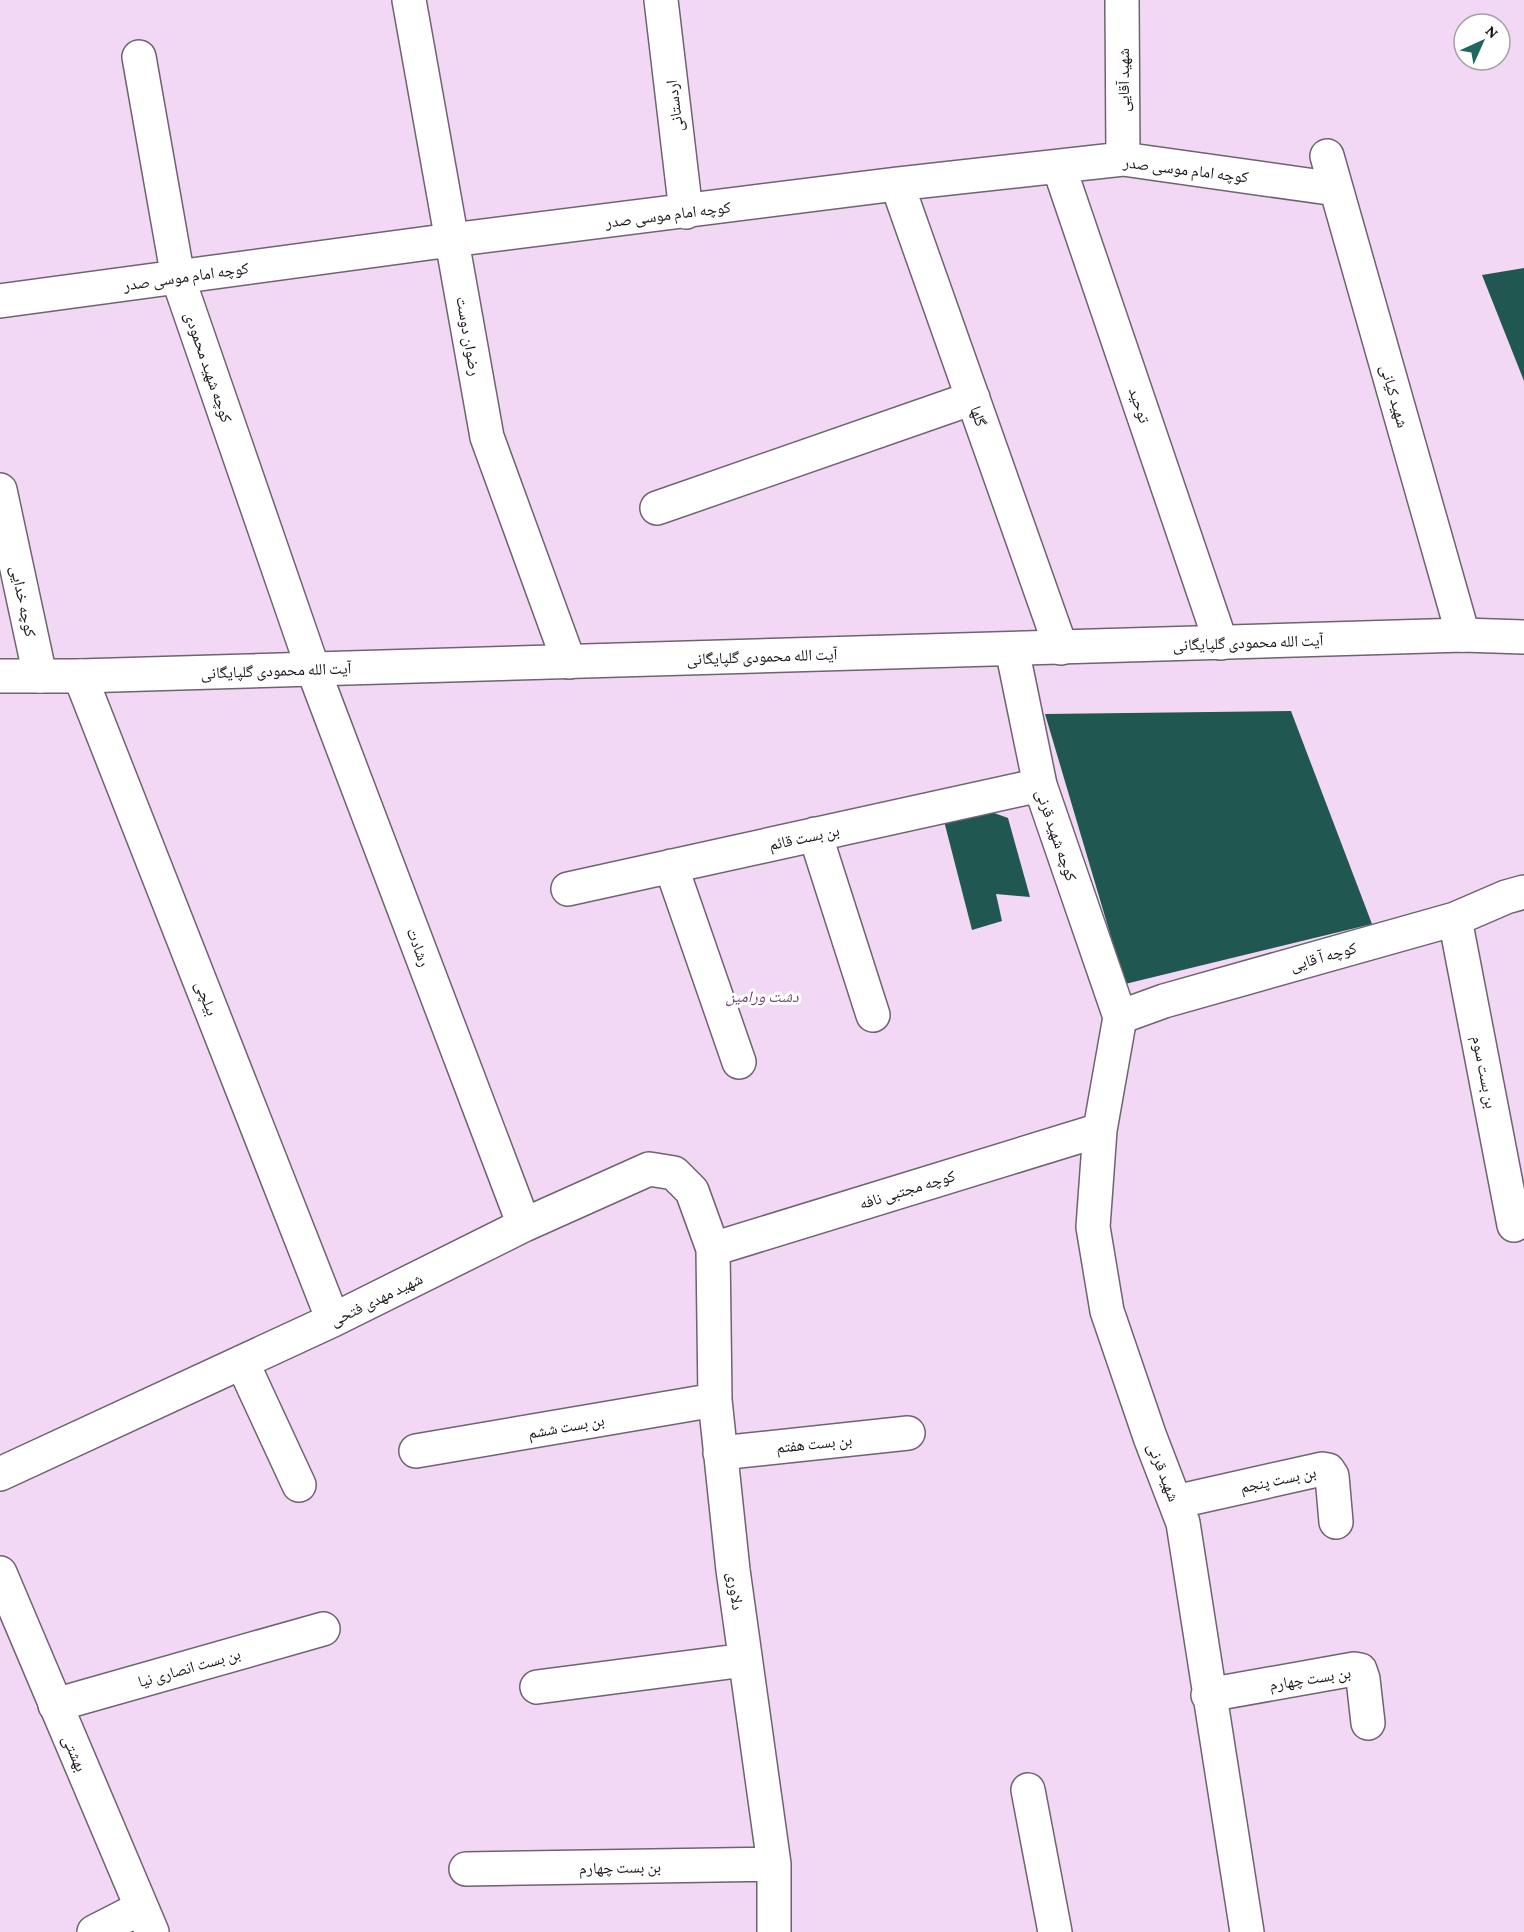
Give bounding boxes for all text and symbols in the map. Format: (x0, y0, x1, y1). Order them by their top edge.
north arrow (1452, 12, 1512, 72)
text: N (1482, 22, 1502, 42)
street label: شهید آقایی (1115, 48, 1134, 112)
street label: اردستانی (663, 79, 688, 133)
street label: کوچه امام موسی صدر (1121, 153, 1250, 188)
street label: کوچه امام موسی صدر (603, 198, 732, 233)
street label: کوچه امام موسی صدر (121, 259, 250, 296)
street label: رضوان دوست (451, 295, 484, 377)
street label: کوچه شهید محمودی (180, 310, 236, 426)
street label: شهید کیانی (1375, 363, 1412, 430)
street label: توحید (1125, 385, 1154, 426)
street label: گلها (966, 404, 990, 429)
street label: کوچه خدایی (6, 564, 39, 639)
street label: آیت الله محمودی گلپایگانی (1172, 631, 1325, 656)
street label: آیت الله محمودی گلپایگانی (686, 645, 839, 670)
street label: آیت الله محمودی گلپایگانی (200, 659, 353, 684)
street label: کوچه شهید قرنی (1031, 787, 1080, 884)
street label: بن بست قائم (767, 822, 841, 855)
street label: رشادت (403, 926, 434, 969)
street label: کوچه آ قایی (1288, 939, 1359, 976)
street label: بیلچی (190, 978, 221, 1019)
park label: دشت ورامین (725, 988, 799, 1007)
street label: بن بست سوم (1467, 1034, 1500, 1110)
street label: کوچه مجتبی نافه (857, 1167, 958, 1214)
street label: شهید مهدی فتحی (327, 1270, 426, 1331)
street label: بن بست ششم (526, 1411, 606, 1444)
street label: بن بست هفتم (775, 1431, 853, 1458)
street label: شهید قرنی (1143, 1440, 1182, 1505)
street label: بن بست پنجم (1239, 1463, 1318, 1498)
street label: دلاوری (722, 1571, 747, 1612)
street label: بن بست انصاری نیا (136, 1645, 243, 1692)
street label: بن بست چهارم (1268, 1664, 1352, 1695)
street label: بهشتی (57, 1732, 90, 1775)
street label: بن بست چهارم (579, 1858, 661, 1879)

